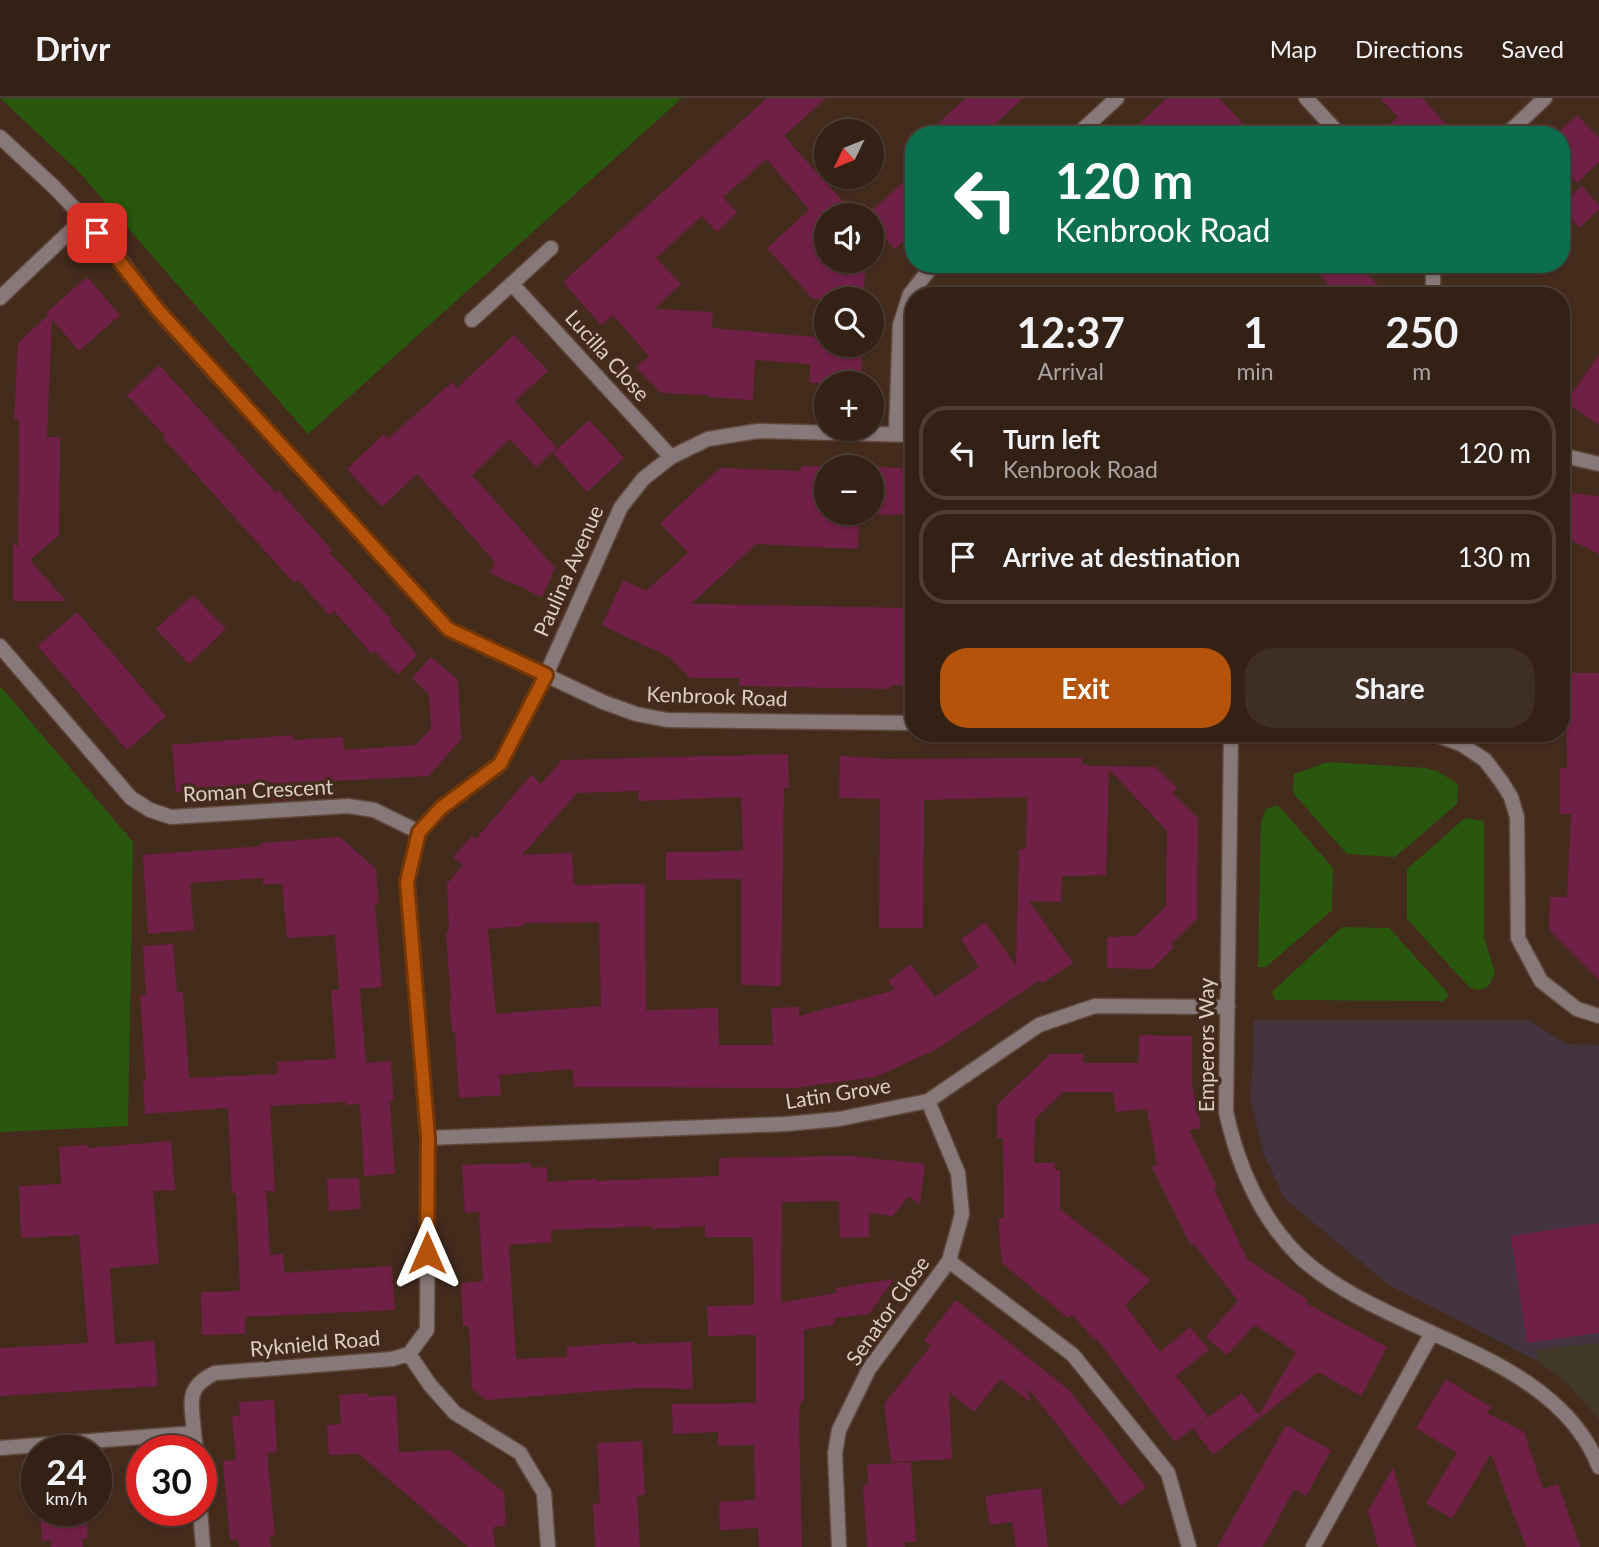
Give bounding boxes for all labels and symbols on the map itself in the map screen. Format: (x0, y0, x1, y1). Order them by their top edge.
north arrow (814, 119, 884, 189)
pin (67, 203, 127, 263)
street label: Lucilla Close (561, 304, 655, 406)
street label: Paulina Avenue (528, 501, 608, 640)
street label: Kenbrook Road (646, 681, 788, 710)
street label: Roman Crescent (182, 773, 334, 806)
street label: Emperors Way (1193, 978, 1218, 1112)
street label: Latin Grove (783, 1072, 892, 1113)
position arrow (390, 1216, 464, 1290)
street label: Senator Close (840, 1251, 934, 1370)
street label: Ryknield Road (249, 1324, 381, 1361)
speed limit sign: 30 (126, 1435, 217, 1526)

